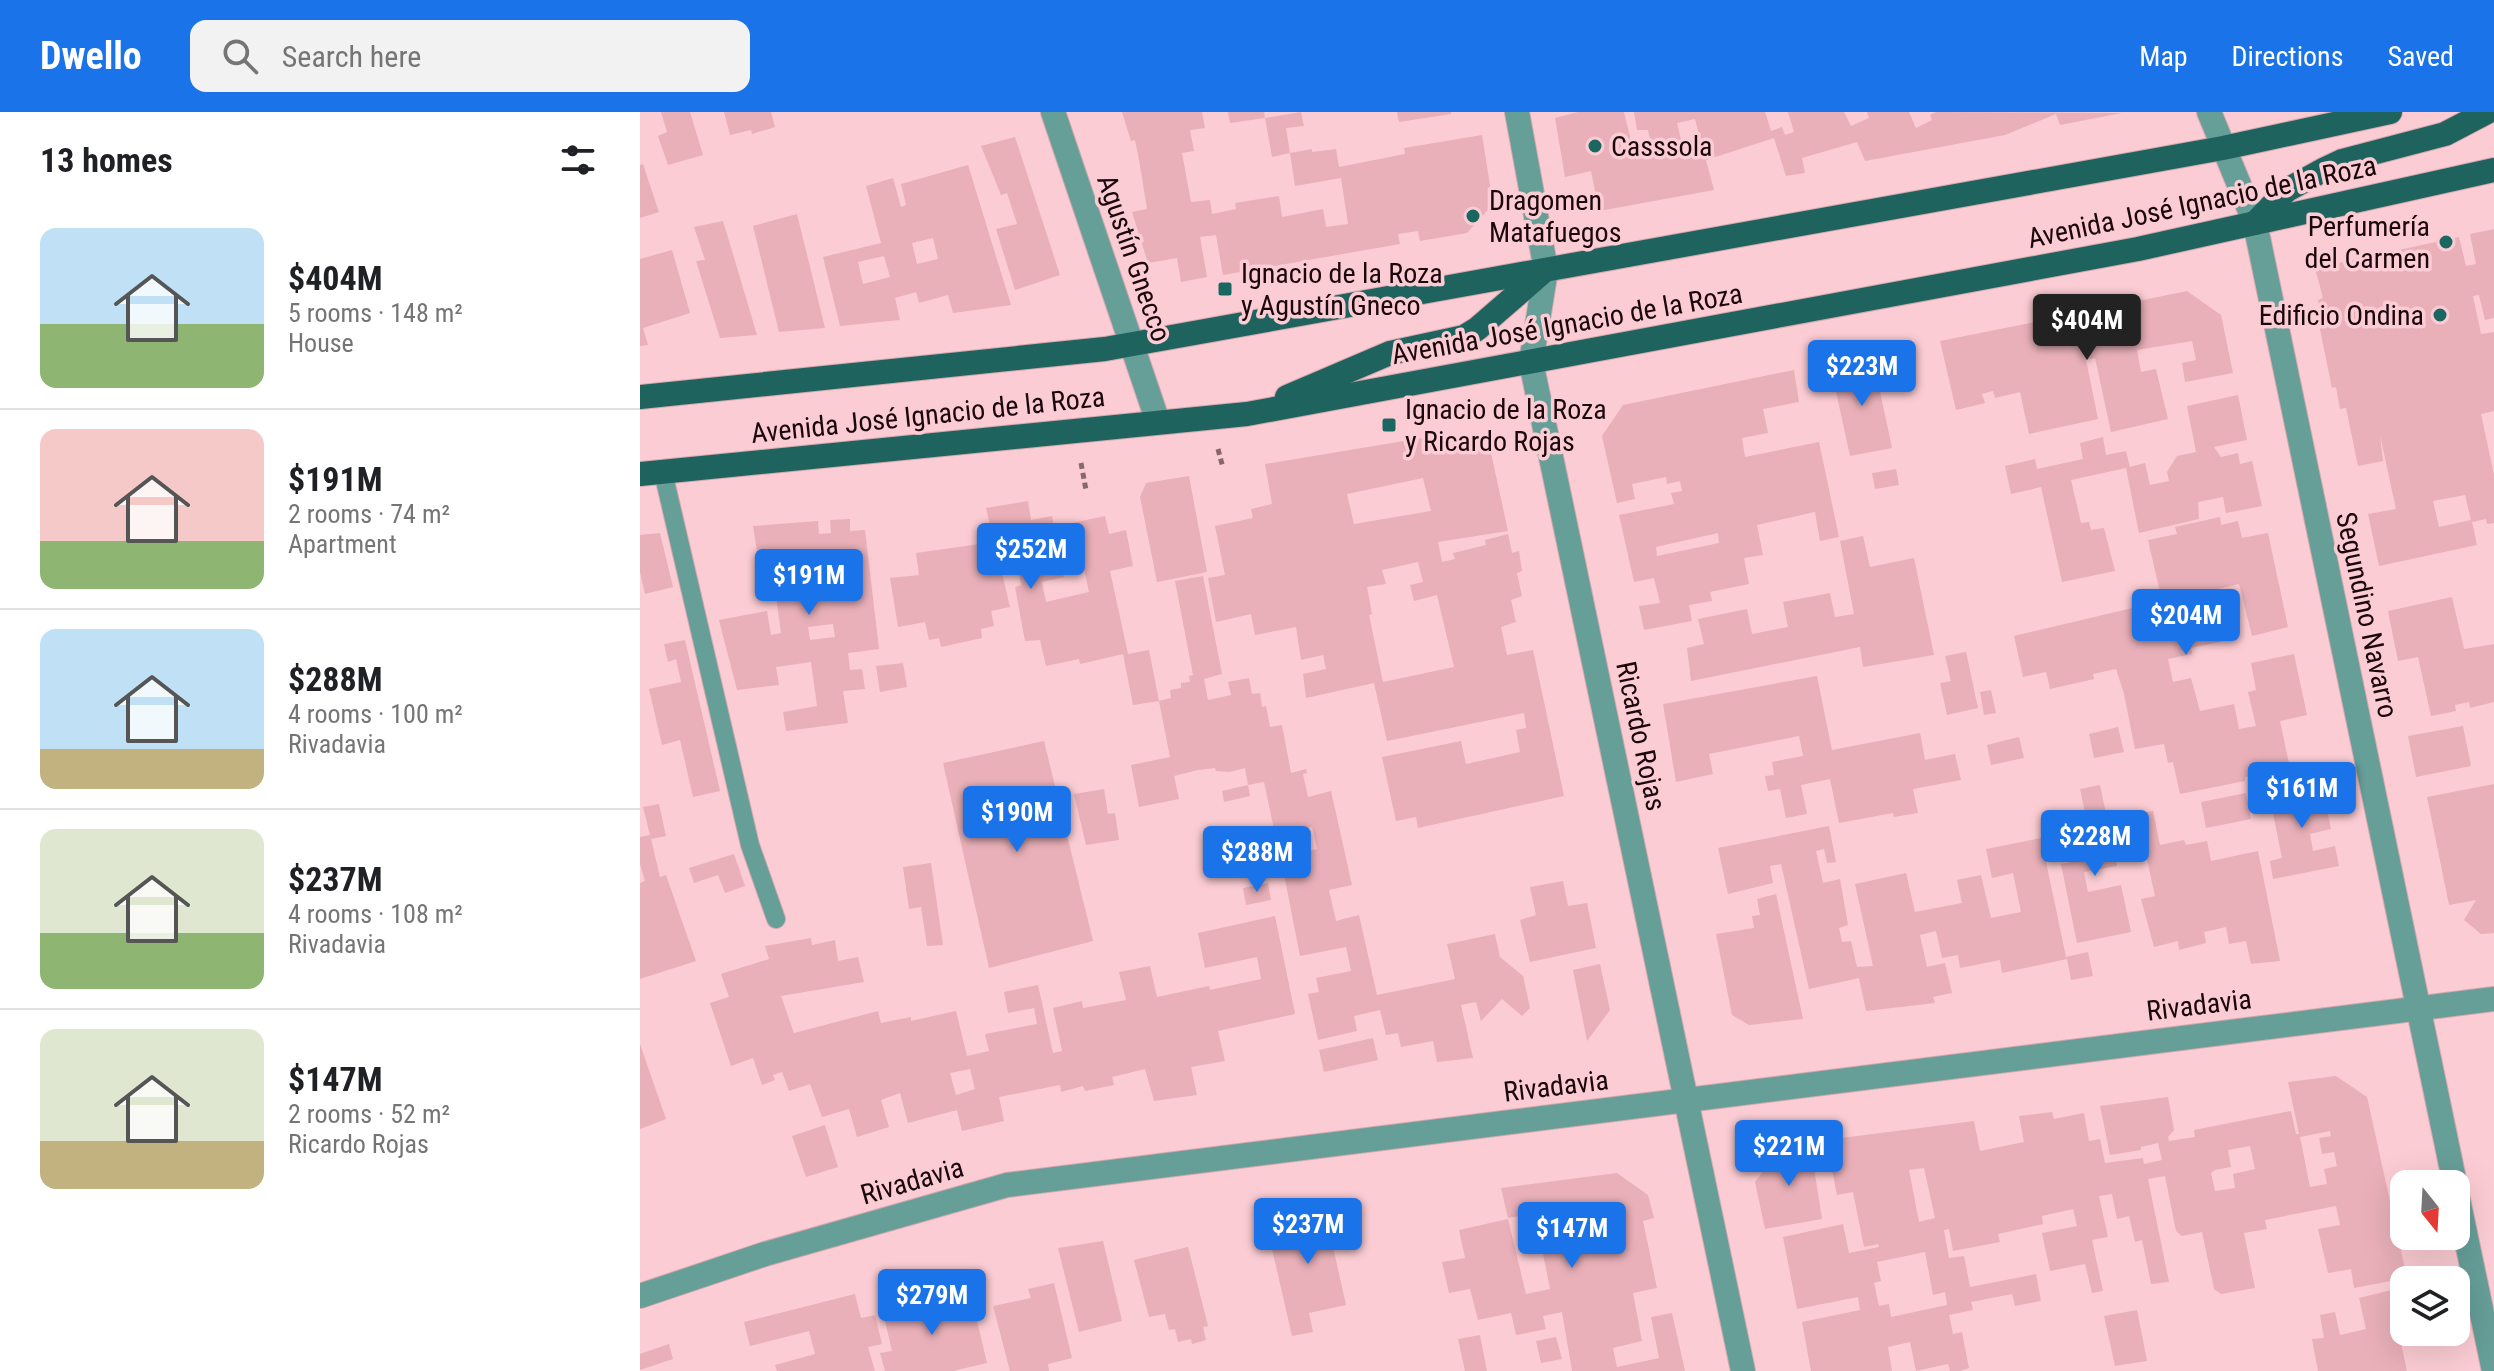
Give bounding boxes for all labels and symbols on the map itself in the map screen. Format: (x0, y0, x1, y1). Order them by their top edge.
place label: Casssola (1611, 130, 1713, 163)
marker: Casssola (1586, 137, 1604, 155)
street label: Avenida José Ignacio de la Roza (2025, 149, 2379, 255)
street label: Agustín Gnecco (1090, 170, 1178, 346)
place label: Dragomen Matafuegos (1489, 184, 1621, 249)
marker: Dragomen Matafuegos (1464, 207, 1482, 225)
place label: Perfumería del Carmen (2305, 210, 2430, 275)
marker: Perfumería del Carmen (2437, 233, 2455, 251)
place label: Ignacio de la Roza y Agustín Gneco (1241, 257, 1443, 322)
street label: Avenida José Ignacio de la Roza (1389, 277, 1745, 371)
marker: Ignacio de la Roza y Agustín Gneco (1216, 280, 1234, 298)
pin: $404M (2031, 294, 2143, 362)
place label: Edificio Ondina (2259, 299, 2424, 332)
marker: Edificio Ondina (2431, 306, 2449, 324)
pin: $223M (1806, 340, 1918, 408)
street label: Avenida José Ignacio de la Roza (749, 380, 1107, 450)
place label: Ignacio de la Roza y Ricardo Rojas (1405, 393, 1607, 458)
marker: Ignacio de la Roza y Ricardo Rojas (1380, 416, 1398, 434)
street label: Segundino Navarro (2329, 509, 2405, 721)
pin: $252M (975, 523, 1087, 591)
pin: $191M (753, 549, 865, 617)
pin: $204M (2130, 589, 2242, 657)
street label: Ricardo Rojas (1609, 658, 1673, 814)
pin: $161M (2246, 762, 2358, 830)
pin: $190M (961, 786, 1073, 854)
pin: $228M (2039, 810, 2151, 878)
pin: $288M (1201, 826, 1313, 894)
street label: Rivadavia (2145, 982, 2253, 1028)
street label: Rivadavia (1502, 1063, 1610, 1109)
pin: $221M (1733, 1120, 1845, 1188)
street label: Rivadavia (857, 1151, 967, 1211)
north arrow (2390, 1170, 2470, 1250)
pin: $237M (1252, 1198, 1364, 1266)
pin: $147M (1516, 1202, 1628, 1270)
pin: $279M (876, 1269, 988, 1337)

